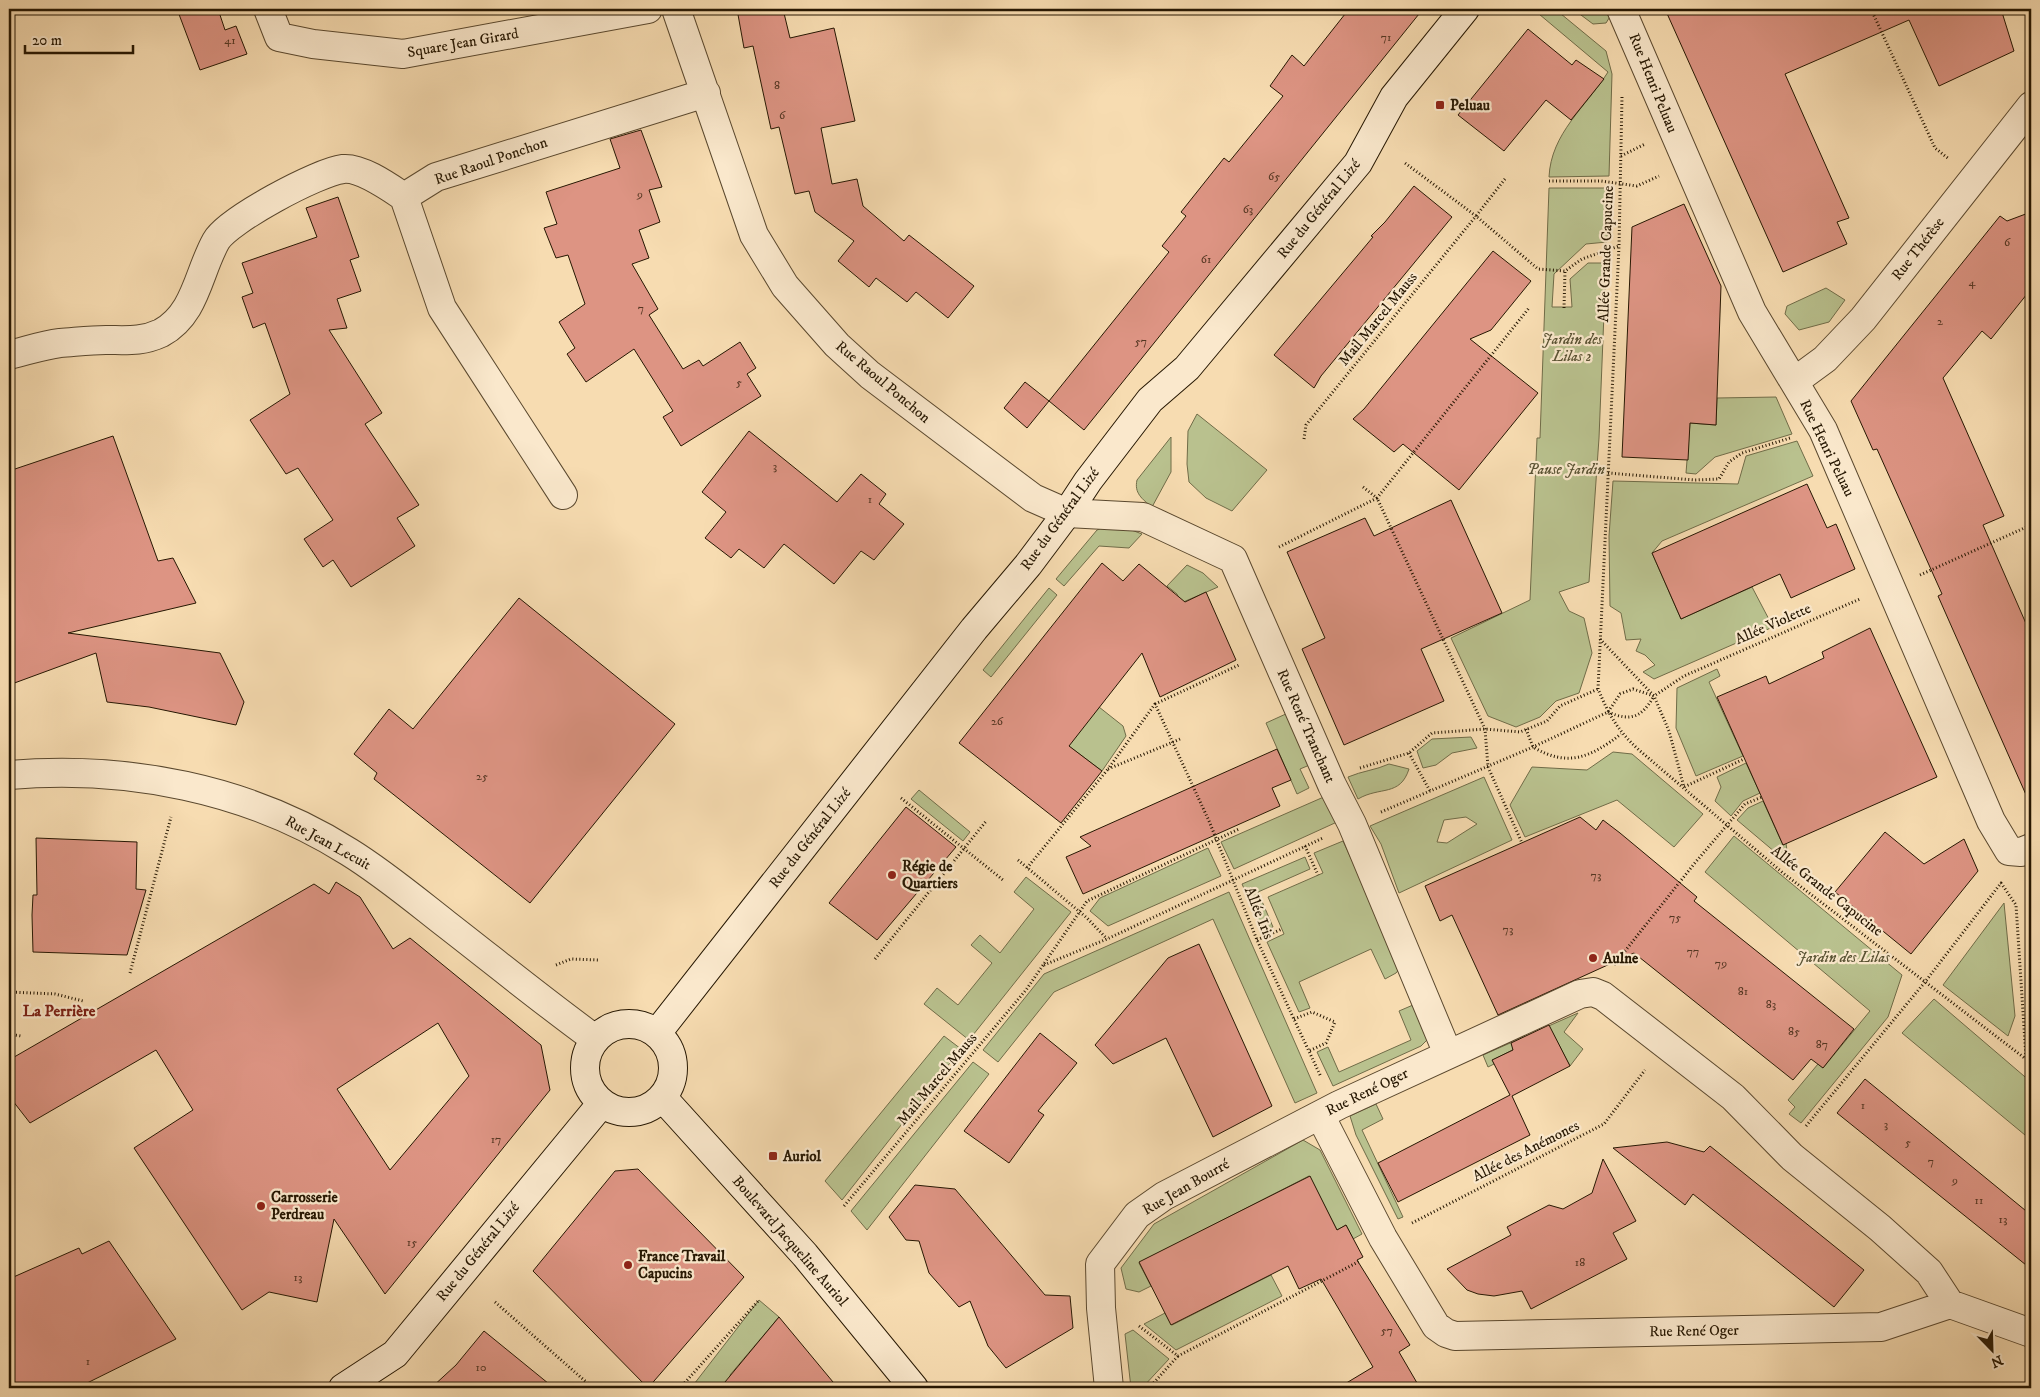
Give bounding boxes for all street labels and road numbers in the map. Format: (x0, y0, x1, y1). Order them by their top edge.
street label: Square Jean Girard (406, 24, 521, 62)
street label: Rue Henri Peluau (1624, 30, 1682, 136)
street label: Rue Raoul Ponchon (432, 133, 550, 189)
street label: Rue du Général Lizé (1273, 155, 1365, 263)
street label: Allée Grande Capucine (1594, 185, 1618, 323)
street label: Rue Thérèse (1887, 214, 1949, 284)
street label: Mail Marcel Mauss (1334, 268, 1422, 370)
street label: Rue Raoul Ponchon (832, 337, 934, 427)
street label: Rue Henri Peluau (1795, 396, 1859, 500)
street label: Rue du Général Lizé (1016, 463, 1104, 574)
street label: Allée Violette (1732, 599, 1814, 649)
street label: Rue René Tranchant (1272, 666, 1340, 786)
street label: Rue du Général Lizé (765, 783, 856, 892)
street label: Rue Jean Lecuit (282, 812, 374, 875)
street label: Allée Grande Capucine (1767, 841, 1887, 941)
street label: Allée Iris (1240, 884, 1278, 942)
street label: Mail Marcel Mauss (893, 1029, 981, 1129)
street label: Rue René Oger (1323, 1064, 1412, 1120)
street label: Allée des Anémones (1470, 1116, 1582, 1186)
street label: Rue Jean Bourré (1139, 1154, 1234, 1220)
street label: Boulevard Jacqueline Auriol (728, 1172, 852, 1311)
street label: Rue du Général Lizé (432, 1198, 524, 1306)
street label: Rue René Oger (1649, 1321, 1739, 1341)

